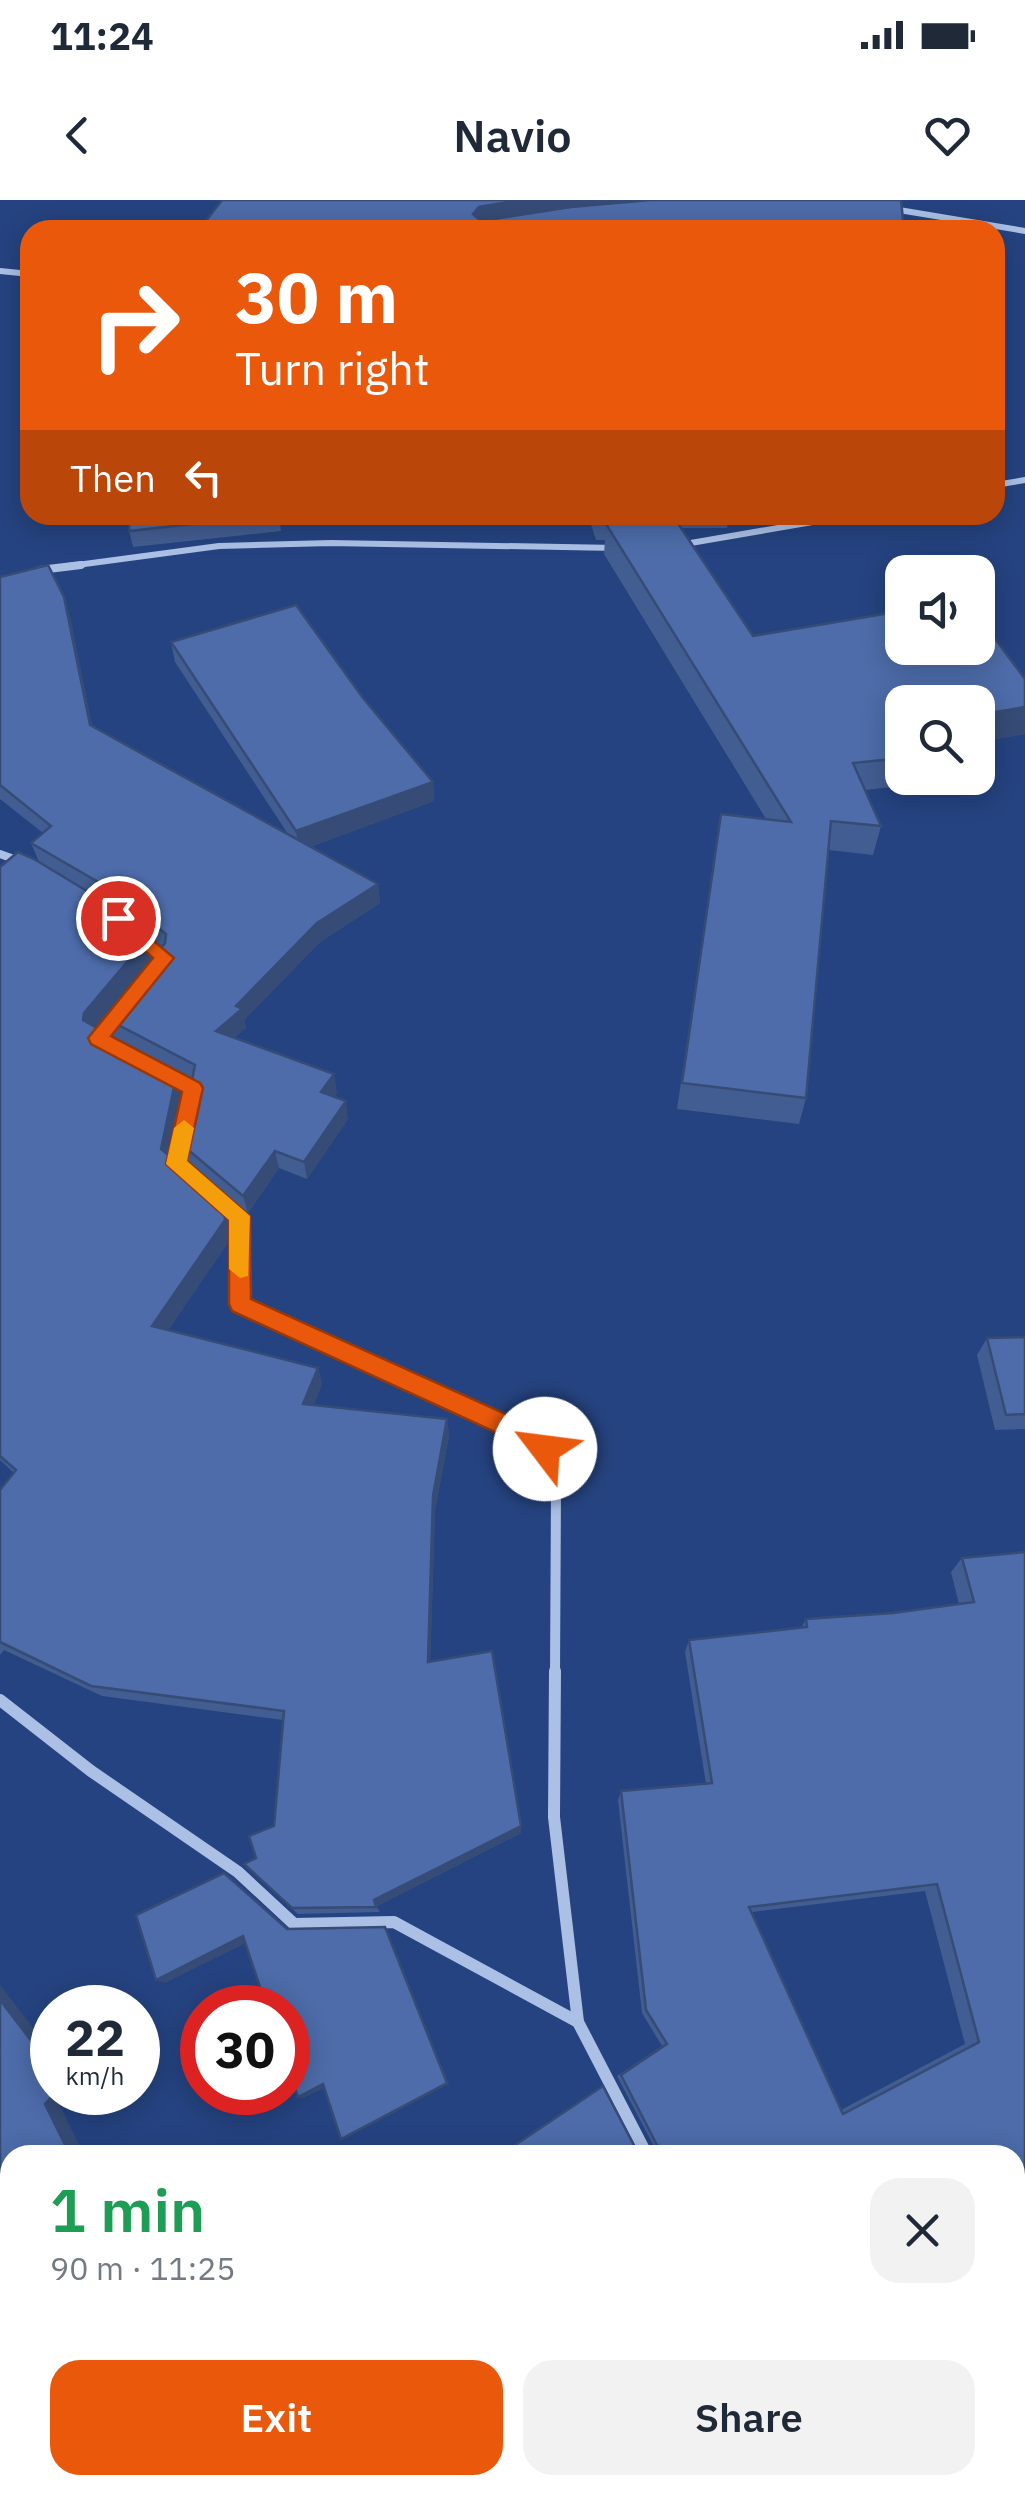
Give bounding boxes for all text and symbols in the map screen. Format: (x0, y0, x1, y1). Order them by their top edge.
text: 11:24 (50, 11, 154, 60)
text: Navio (453, 106, 572, 164)
icon: back (50, 108, 105, 163)
icon: heart (920, 108, 975, 163)
text: 30 m (235, 251, 398, 342)
icon: right (70, 260, 200, 390)
text: Turn right (235, 339, 430, 397)
icon: left (176, 450, 231, 505)
text: Then (70, 453, 156, 502)
map controls (885, 555, 995, 795)
button: sound (885, 555, 995, 665)
button: search (885, 685, 995, 795)
pin (76, 876, 161, 961)
icon: arrive (91, 891, 146, 946)
position arrow (493, 1397, 597, 1501)
speed limit sign: 30 (180, 1985, 310, 2115)
text: 22 (65, 2005, 125, 2070)
text: km/h (66, 2059, 124, 2092)
text: 1 min (50, 2170, 205, 2249)
button: close (870, 2178, 975, 2283)
text: 90 m · 11:25 (50, 2247, 236, 2289)
button: Exit (50, 2360, 503, 2475)
button: Share (523, 2360, 975, 2475)

